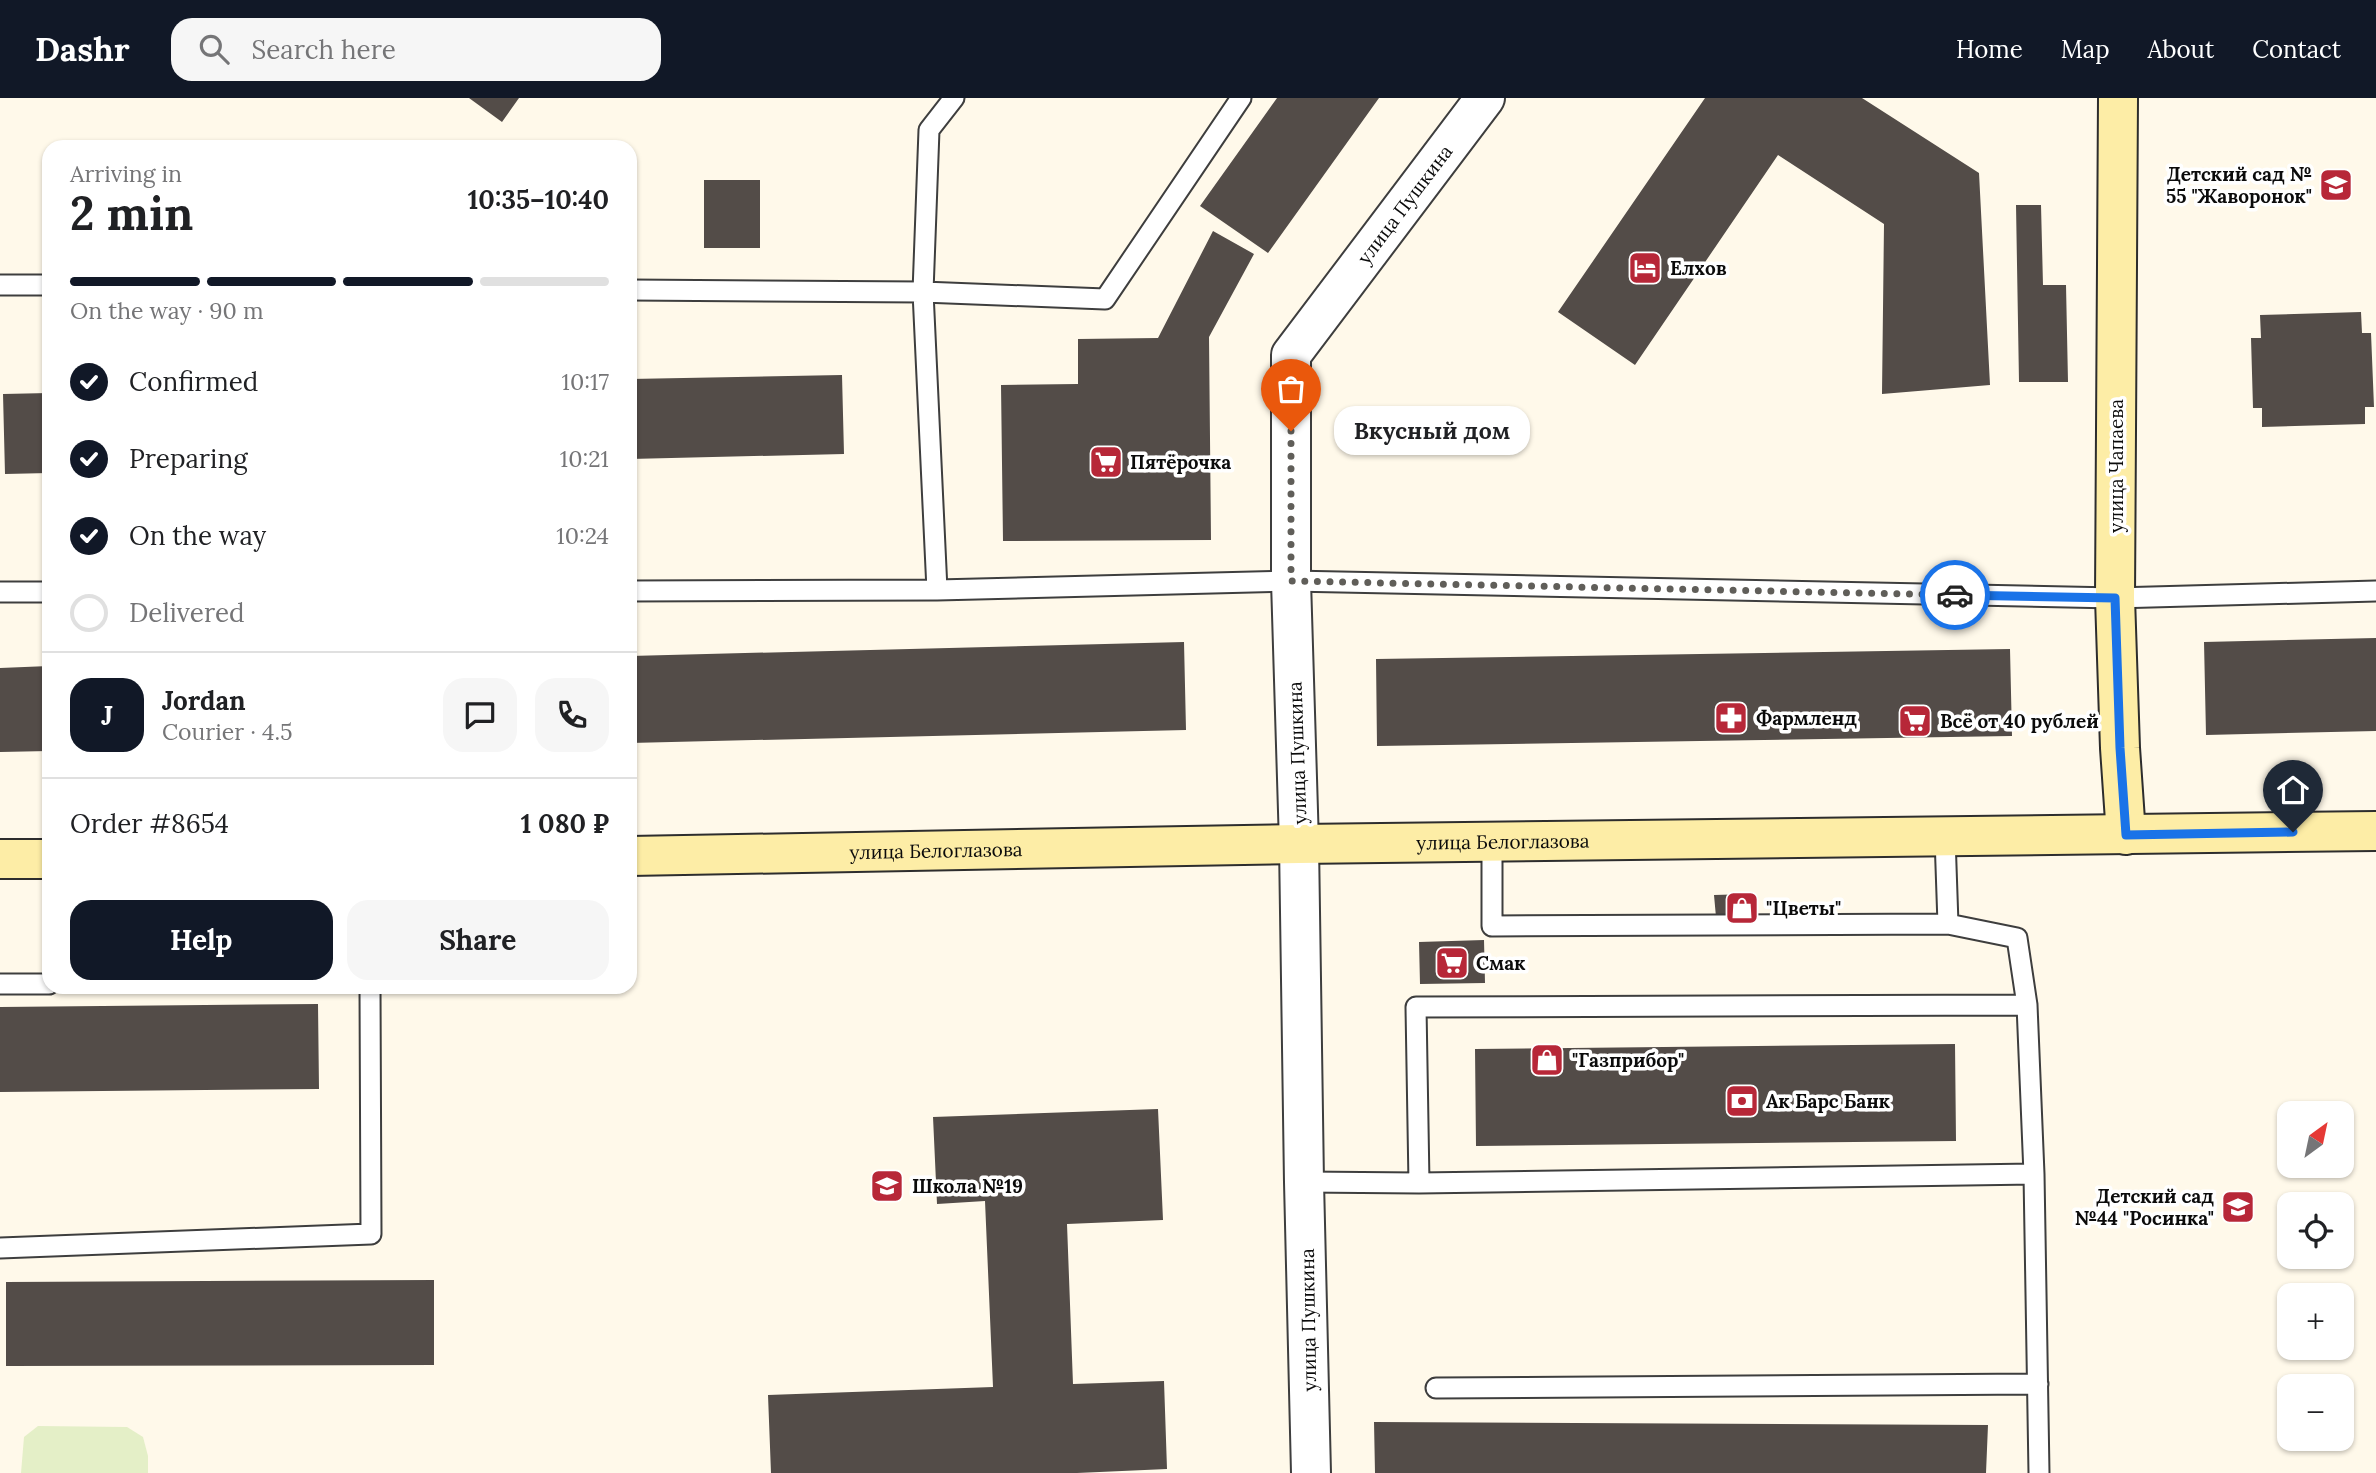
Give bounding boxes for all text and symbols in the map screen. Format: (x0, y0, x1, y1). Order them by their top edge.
search box (171, 18, 661, 81)
text: Dashr (35, 28, 129, 70)
icon: search (195, 30, 233, 68)
text: Search here (251, 33, 396, 66)
text: Home (1956, 34, 2023, 65)
text: Map (2061, 34, 2110, 65)
text: About (2148, 34, 2214, 65)
text: Contact (2252, 34, 2341, 65)
street label: улица Пушкина (1352, 140, 1458, 269)
text: Arriving in (70, 159, 182, 188)
place label: Детский сад № 55 "Жаворонок" (2166, 162, 2312, 208)
school or university icon: Детский сад № 55 "Жаворонок" (2317, 166, 2355, 204)
text: 10:35–10:40 (468, 183, 609, 216)
text: 2 min (70, 184, 193, 243)
hotel icon: Елхов (1626, 249, 1664, 287)
place label: Елхов (1670, 256, 1727, 280)
text: On the way · 90 m (70, 296, 263, 325)
pin (1261, 359, 1321, 431)
icon: check (70, 363, 108, 401)
text: Confirmed (129, 365, 258, 398)
text: 10:17 (562, 367, 609, 396)
icon: bag (1272, 370, 1310, 408)
street label: улица Чапаева (2104, 399, 2128, 533)
callout: Вкусный дом (1333, 406, 1529, 456)
text: Вкусный дом (1354, 416, 1510, 445)
icon: check (70, 440, 108, 478)
text: Preparing (129, 442, 248, 475)
supermarket icon: Пятёрочка (1087, 443, 1125, 481)
text: 10:21 (560, 444, 609, 473)
place label: Пятёрочка (1130, 450, 1231, 474)
icon: check (70, 517, 108, 555)
text: On the way (129, 519, 266, 552)
text: 10:24 (556, 521, 609, 550)
courier (1920, 560, 1990, 630)
icon: car (1936, 576, 1974, 614)
text: Delivered (129, 596, 245, 629)
button: chat (443, 678, 517, 752)
button: phone (535, 678, 609, 752)
street label: улица Пушкина (1282, 681, 1311, 825)
text: Jordan (162, 684, 246, 717)
text: J (101, 699, 113, 732)
pharmacy icon: Фармленд (1712, 699, 1750, 737)
supermarket icon: Всё от 40 рублей (1896, 702, 1934, 740)
place label: Фармленд (1756, 706, 1857, 730)
place label: Всё от 40 рублей (1940, 709, 2099, 733)
text: Courier · 4.5 (162, 717, 293, 746)
pin (2263, 760, 2323, 832)
icon: home (2274, 771, 2312, 809)
text: Order #8654 (70, 807, 229, 840)
text: 1 080 ₽ (521, 807, 609, 840)
street label: улица Белоглазова (1416, 828, 1590, 855)
street label: улица Белоглазова (849, 837, 1023, 864)
shop icon: "Цветы" (1723, 889, 1761, 927)
place label: "Цветы" (1766, 896, 1841, 920)
button: Help (70, 900, 333, 980)
button: Share (347, 900, 609, 980)
supermarket icon: Смак (1433, 944, 1471, 982)
place label: Смак (1476, 951, 1526, 975)
shop icon: "Газприбор" (1528, 1041, 1566, 1079)
place label: "Газприбор" (1572, 1048, 1684, 1072)
bank icon: Ак Барс Банк (1723, 1082, 1761, 1120)
place label: Ак Барс Банк (1766, 1089, 1890, 1113)
north arrow (2277, 1101, 2354, 1178)
map controls (2277, 1101, 2354, 1451)
school or university icon: Школа №19 (868, 1167, 906, 1205)
place label: Школа №19 (912, 1174, 1023, 1198)
place label: Детский сад №44 "Росинка" (2075, 1184, 2214, 1230)
school or university icon: Детский сад №44 "Росинка" (2219, 1188, 2257, 1226)
button: locate (2277, 1192, 2354, 1269)
street label: улица Пушкина (1295, 1248, 1321, 1392)
button: + (2277, 1283, 2354, 1360)
button: − (2277, 1374, 2354, 1451)

